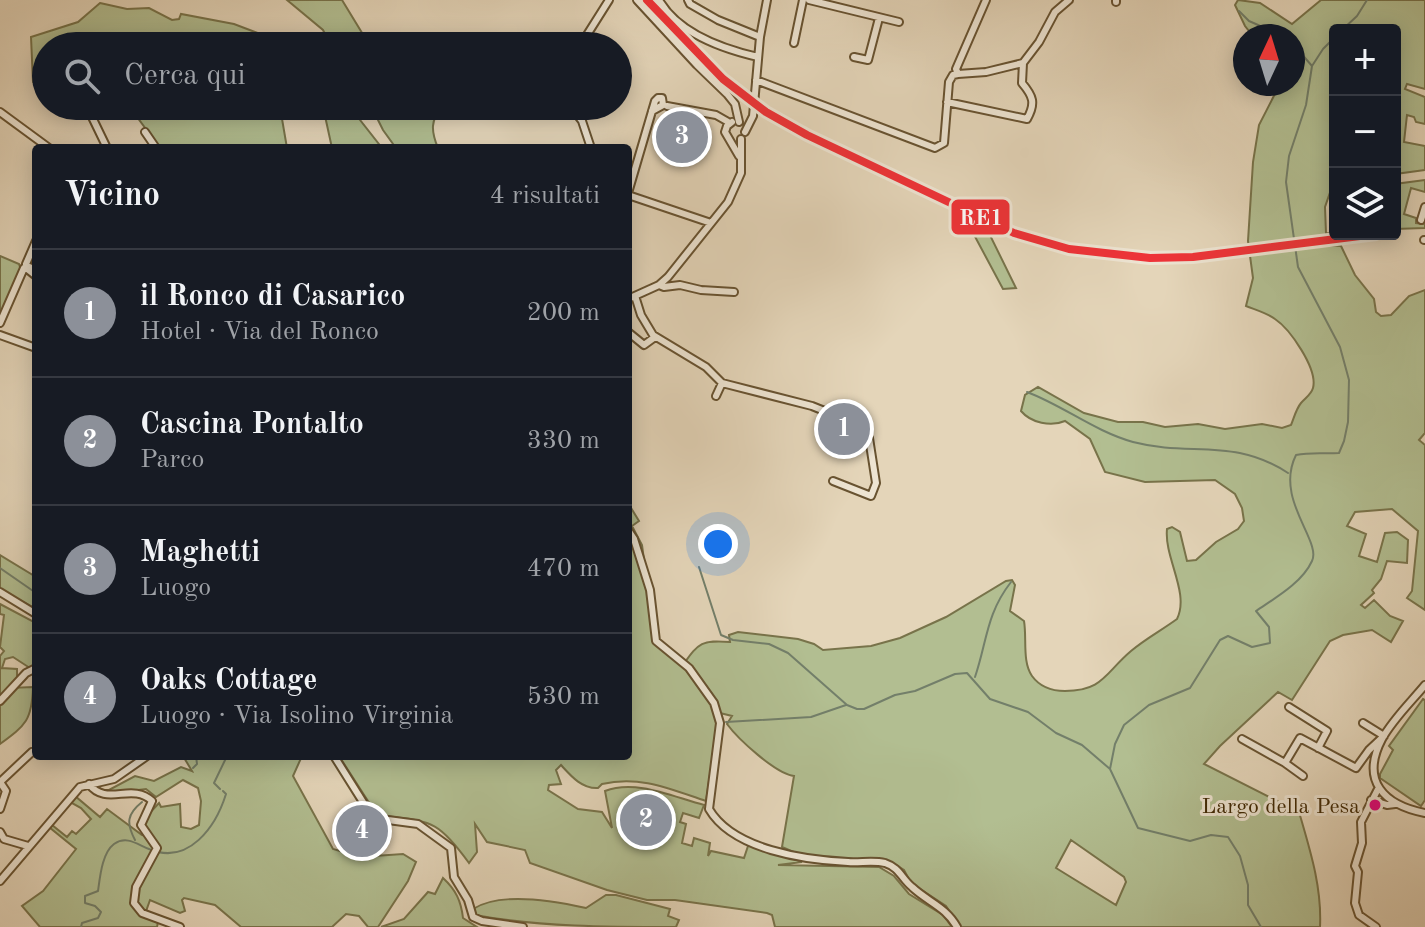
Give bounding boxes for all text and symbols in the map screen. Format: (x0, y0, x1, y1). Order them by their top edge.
north arrow (1233, 24, 1305, 96)
map controls (1329, 24, 1401, 240)
button: + (1329, 24, 1401, 96)
search box (32, 32, 632, 120)
icon: search (60, 54, 104, 98)
text: Cerca qui (124, 61, 246, 91)
button: − (1329, 96, 1401, 168)
pin: 3 (656, 107, 708, 167)
button: layers (1329, 168, 1401, 240)
text: Vicino (64, 179, 160, 213)
text: 4 risultati (490, 183, 600, 209)
line badge: RE1 (950, 198, 1011, 236)
text: RE1 (959, 208, 1003, 230)
text: il Ronco di Casarico (140, 282, 405, 312)
text: 1 (82, 300, 98, 326)
text: 200 m (527, 300, 600, 326)
text: Hotel · Via del Ronco (140, 319, 379, 345)
pin: 1 (818, 399, 870, 459)
text: Cascina Pontalto (140, 410, 364, 440)
text: 2 (82, 428, 98, 454)
text: 330 m (527, 428, 600, 454)
text: Parco (140, 447, 204, 473)
your location (698, 524, 738, 564)
text: Maghetti (140, 538, 260, 568)
text: 3 (82, 556, 98, 582)
text: 470 m (527, 556, 600, 582)
text: Luogo (140, 575, 211, 601)
text: Oaks Cottage (140, 666, 317, 696)
text: 4 (82, 684, 98, 710)
text: 530 m (527, 684, 600, 710)
text: Luogo · Via Isolino Virginia (140, 703, 453, 729)
pin: 2 (620, 790, 672, 850)
place label: Largo della Pesa (1202, 796, 1360, 818)
marker: Largo della Pesa (1367, 797, 1383, 813)
pin: 4 (336, 801, 388, 861)

